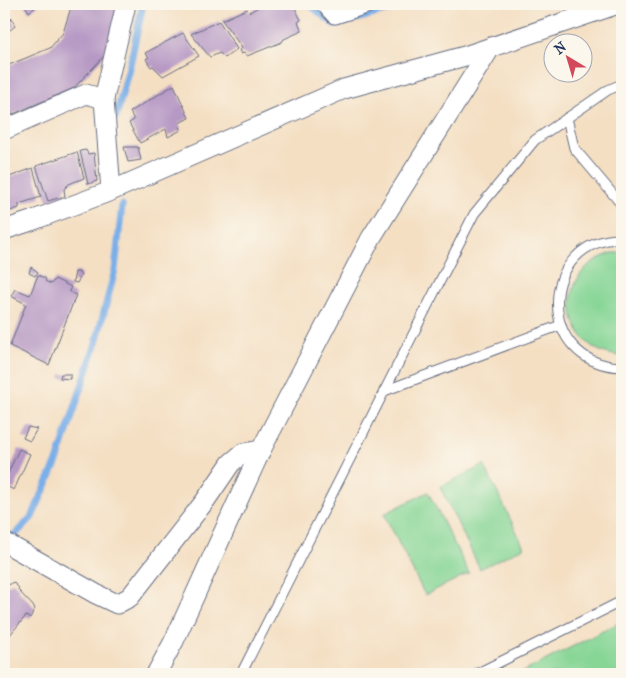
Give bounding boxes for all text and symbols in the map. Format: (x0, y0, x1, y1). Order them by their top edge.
north arrow (544, 32, 594, 82)
text: N (551, 38, 570, 58)

